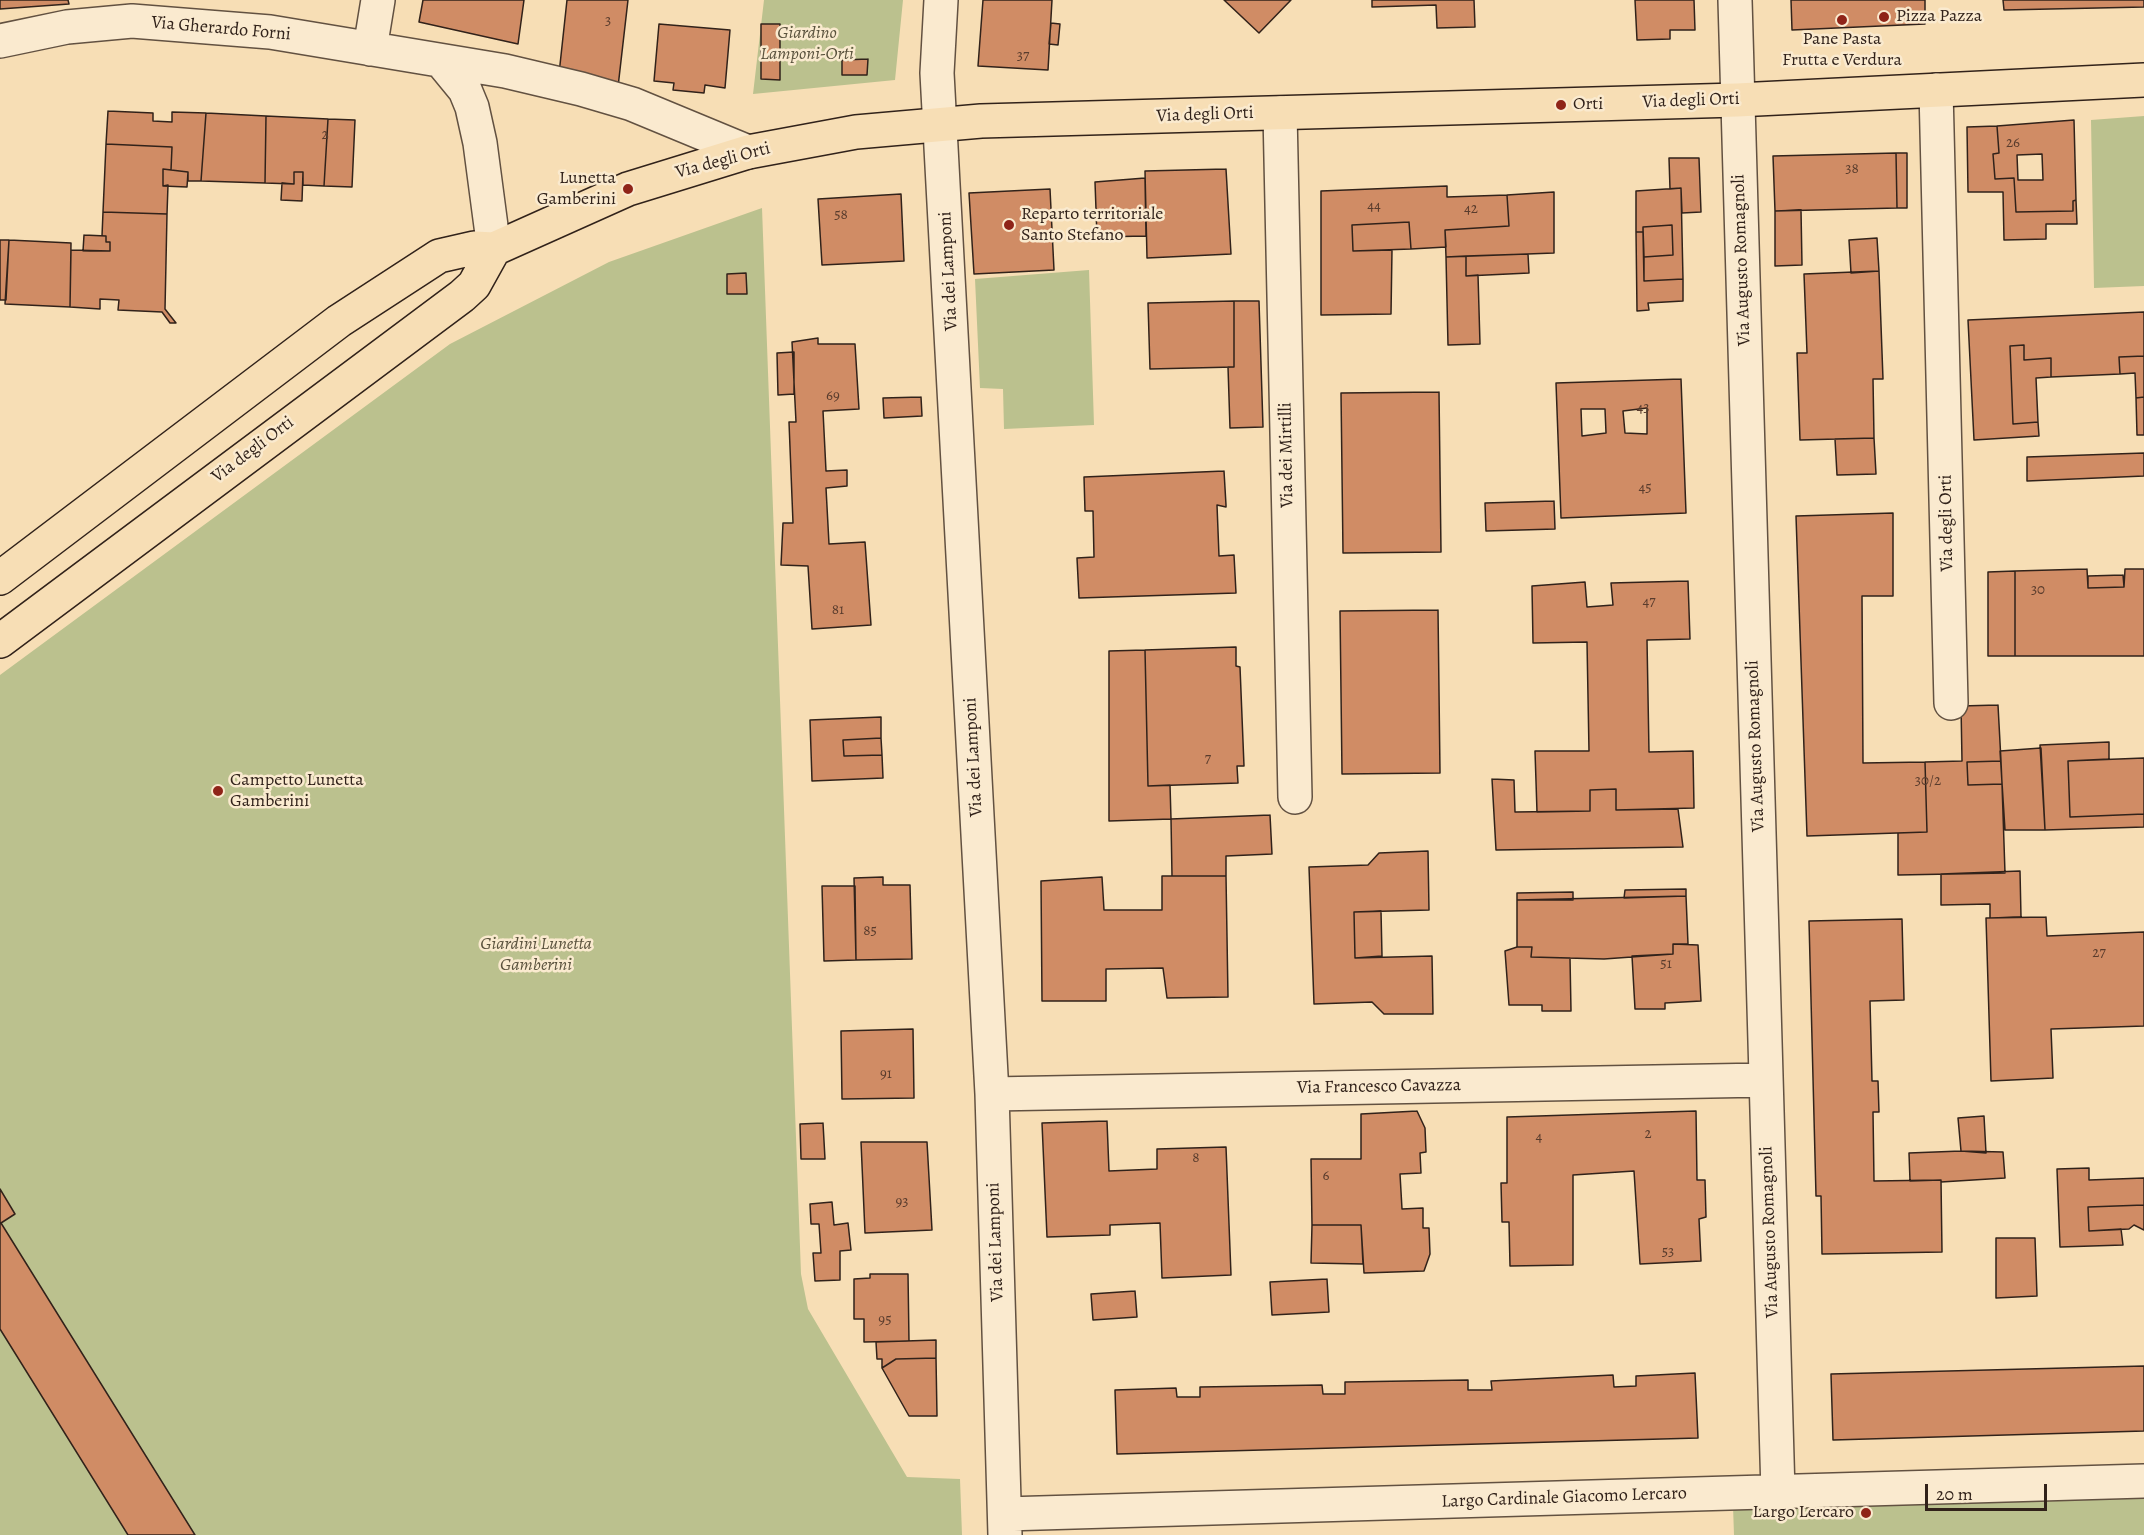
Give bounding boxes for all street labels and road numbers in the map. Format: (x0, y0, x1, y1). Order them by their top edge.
street label: Via Gherardo Forni (150, 12, 292, 46)
street label: Via degli Orti (1642, 89, 1740, 113)
street label: Via degli Orti (1156, 103, 1254, 127)
street label: Via degli Orti (673, 138, 773, 184)
street label: Via Augusto Romagnoli (1728, 174, 1756, 346)
street label: Via dei Lamponi (935, 211, 963, 331)
street label: Via dei Mirtilli (1275, 402, 1299, 508)
street label: Via degli Orti (208, 412, 298, 488)
street label: Via degli Orti (1935, 474, 1959, 572)
street label: Via Augusto Romagnoli (1742, 660, 1770, 832)
street label: Via dei Lamponi (960, 697, 988, 817)
street label: Via Francesco Cavazza (1297, 1075, 1461, 1099)
street label: Via Augusto Romagnoli (1756, 1146, 1784, 1318)
street label: Via dei Lamponi (983, 1182, 1009, 1302)
street label: Largo Cardinale Giacomo Lercaro (1441, 1483, 1687, 1513)

